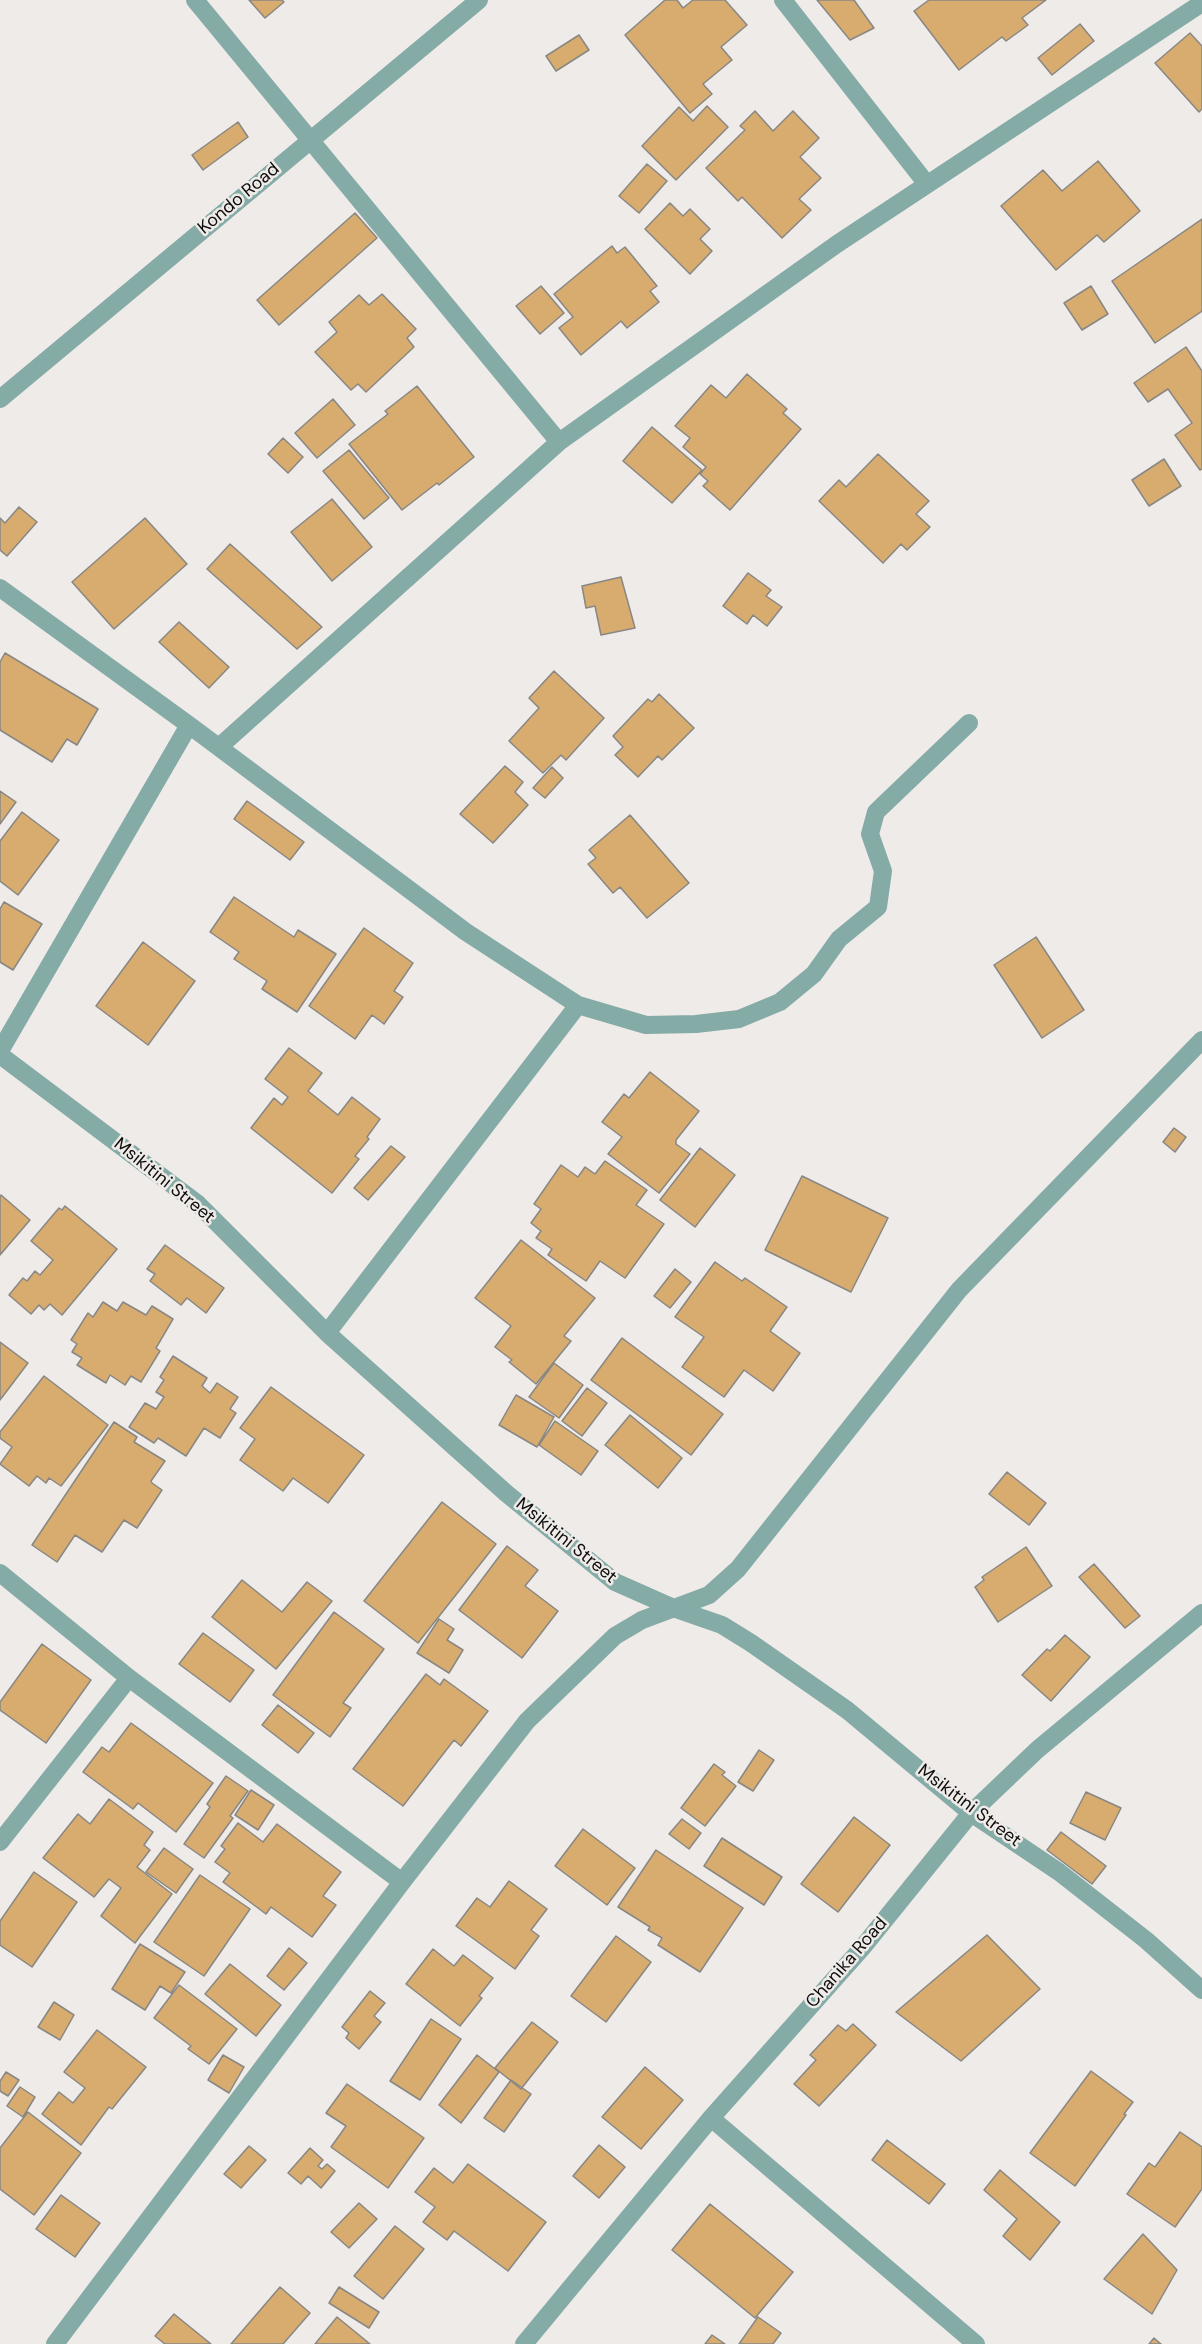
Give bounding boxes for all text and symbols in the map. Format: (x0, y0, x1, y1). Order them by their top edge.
street label: Kondo Road (194, 159, 284, 239)
street label: Msikitini Street (109, 1134, 219, 1228)
street label: Msikitini Street (511, 1494, 621, 1588)
street label: Msikitini Street (913, 1760, 1025, 1852)
street label: Chanika Road (802, 1913, 892, 2013)

